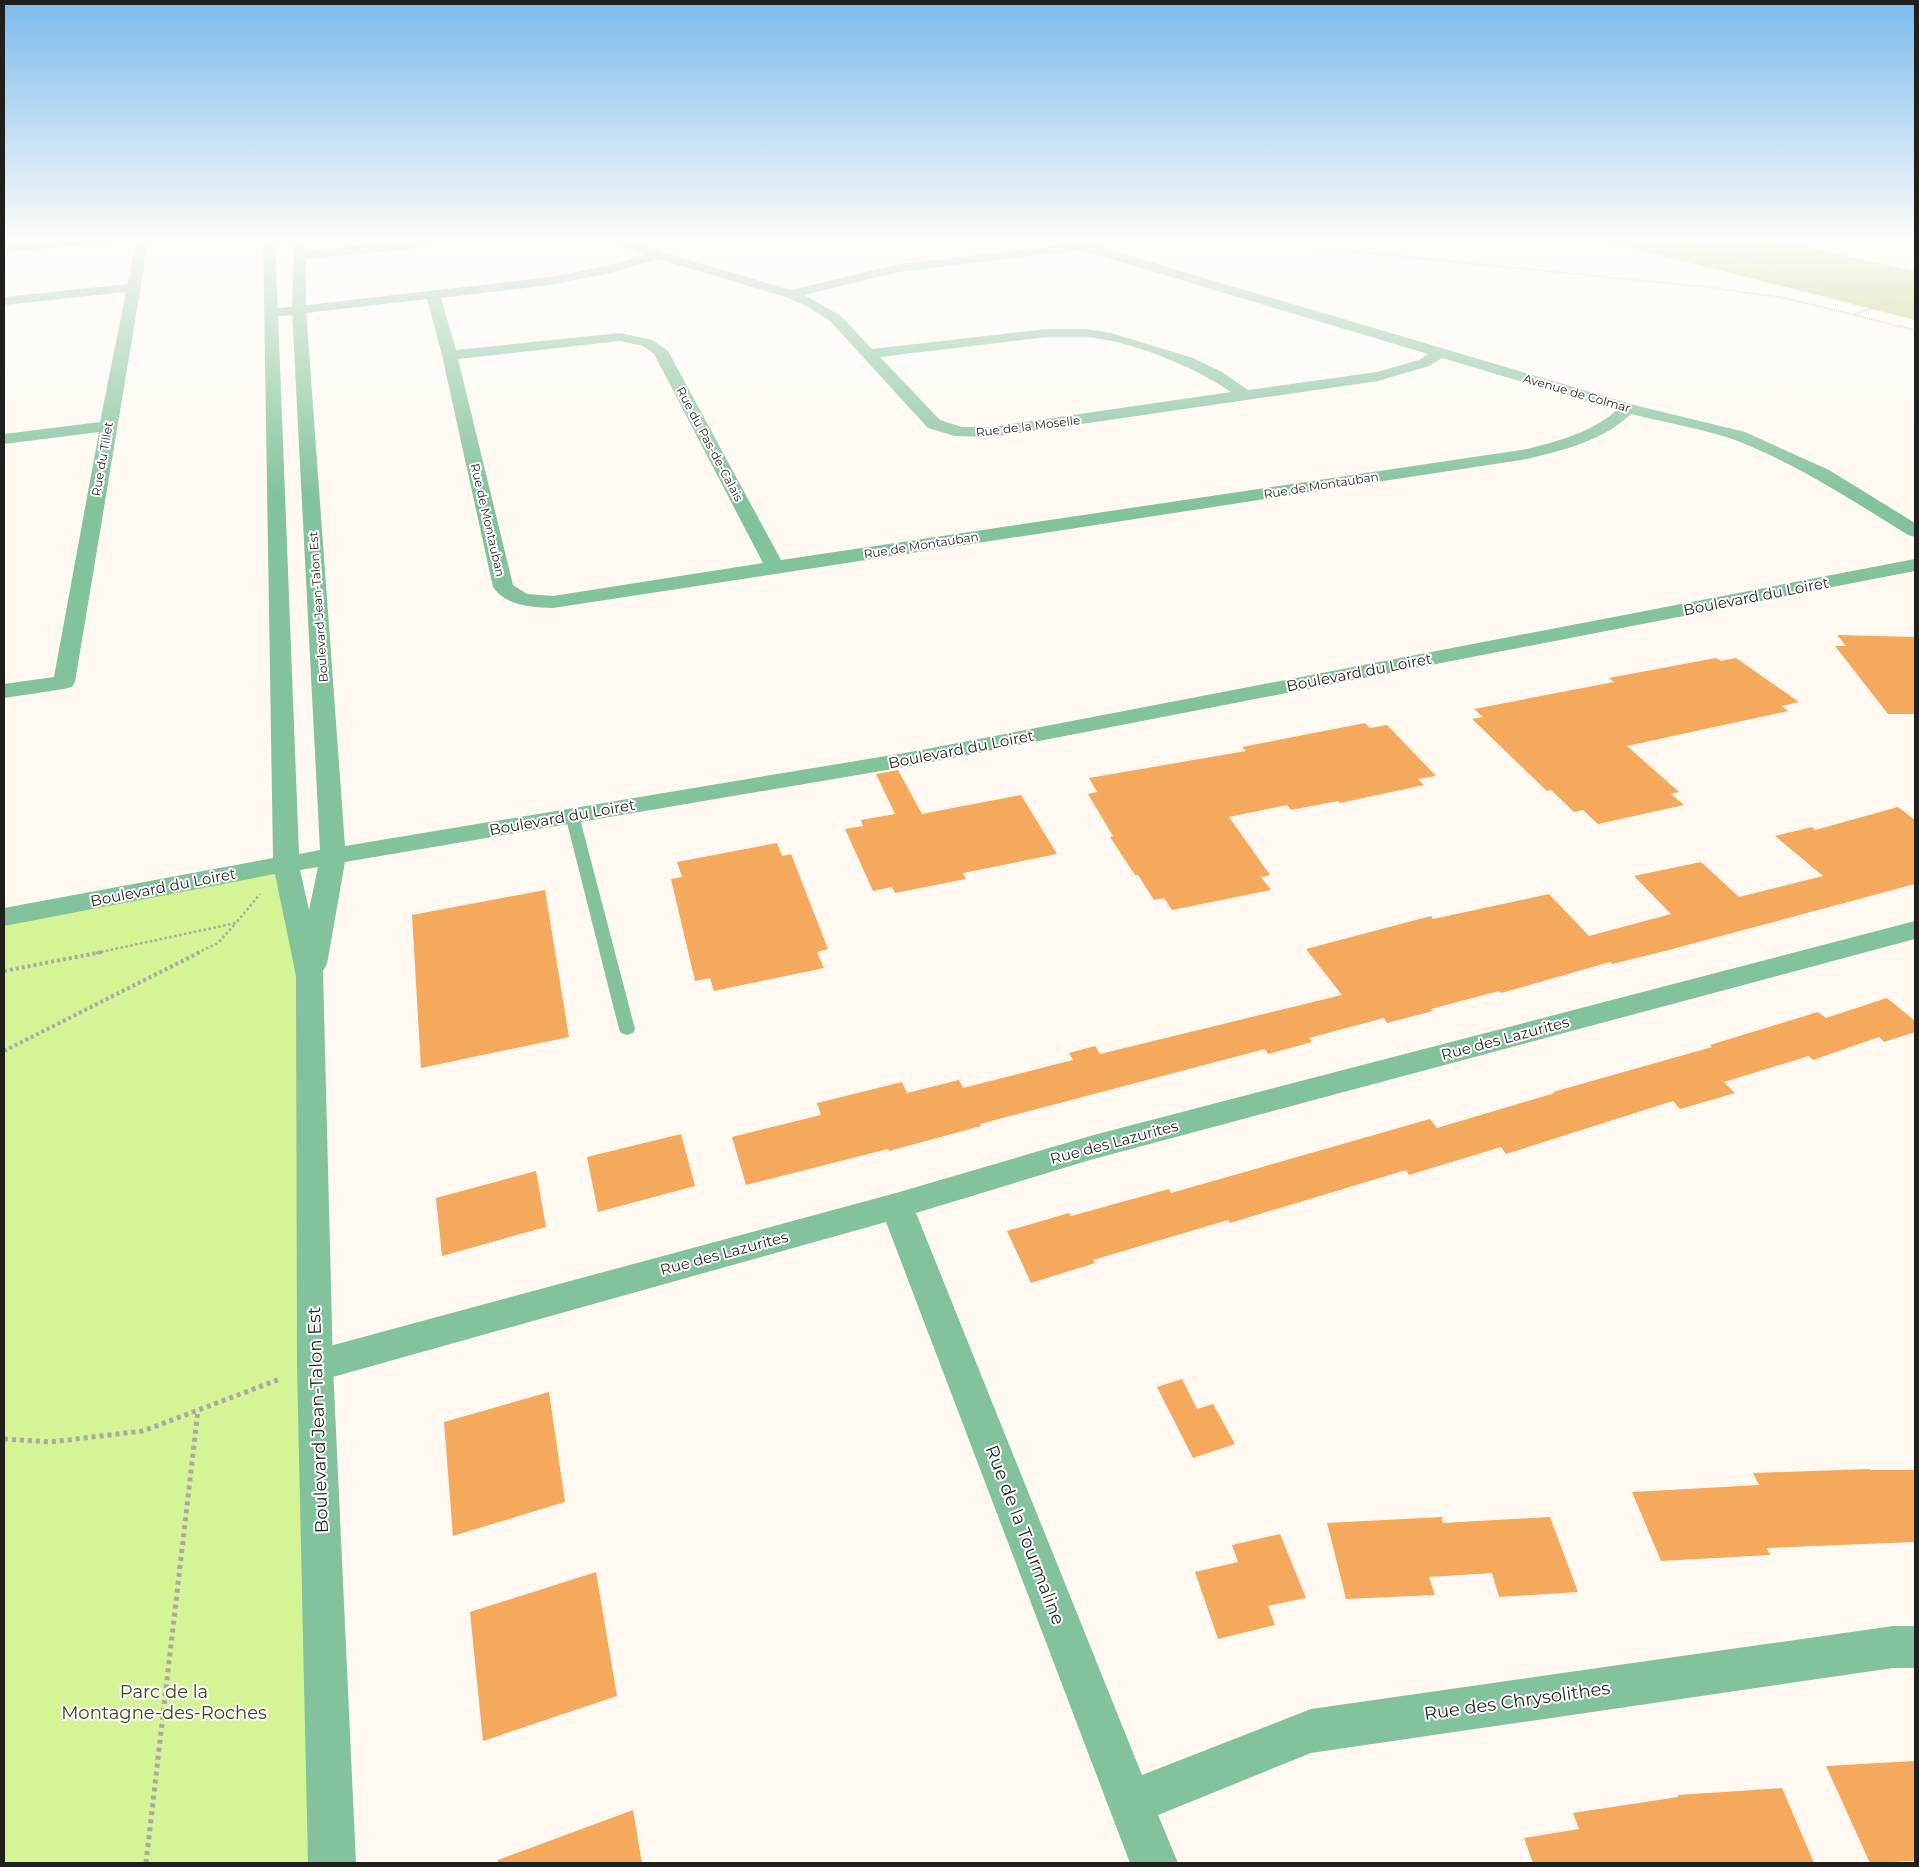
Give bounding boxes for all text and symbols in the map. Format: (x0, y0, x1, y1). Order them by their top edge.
street label: Avenue de Colmar (1522, 371, 1632, 415)
street label: Rue du Pas-de-Calais (673, 384, 747, 504)
street label: Rue de la Moselle (975, 412, 1081, 440)
street label: Rue du Tillet (88, 421, 116, 497)
street label: Rue de Montauban (468, 462, 508, 578)
street label: Rue de Montauban (1263, 469, 1379, 501)
street label: Rue de Montauban (863, 529, 979, 561)
street label: Boulevard Jean-Talon Est (305, 531, 331, 683)
street label: Boulevard du Loiret (1682, 573, 1830, 619)
street label: Boulevard du Loiret (1285, 649, 1433, 695)
street label: Boulevard du Loiret (887, 726, 1035, 772)
street label: Boulevard du Loiret (488, 795, 636, 839)
street label: Boulevard du Loiret (89, 864, 237, 910)
street label: Rue des Lazurites (1439, 1012, 1571, 1064)
street label: Rue des Lazurites (1048, 1116, 1180, 1168)
street label: Rue des Lazurites (658, 1227, 790, 1279)
street label: Boulevard Jean-Talon Est (303, 1306, 333, 1534)
street label: Rue de la Tourmaline (981, 1442, 1070, 1628)
street label: Rue des Chrysolithes (1423, 1677, 1612, 1725)
park label: Parc de la Montagne-des-Roches (61, 1681, 267, 1724)

